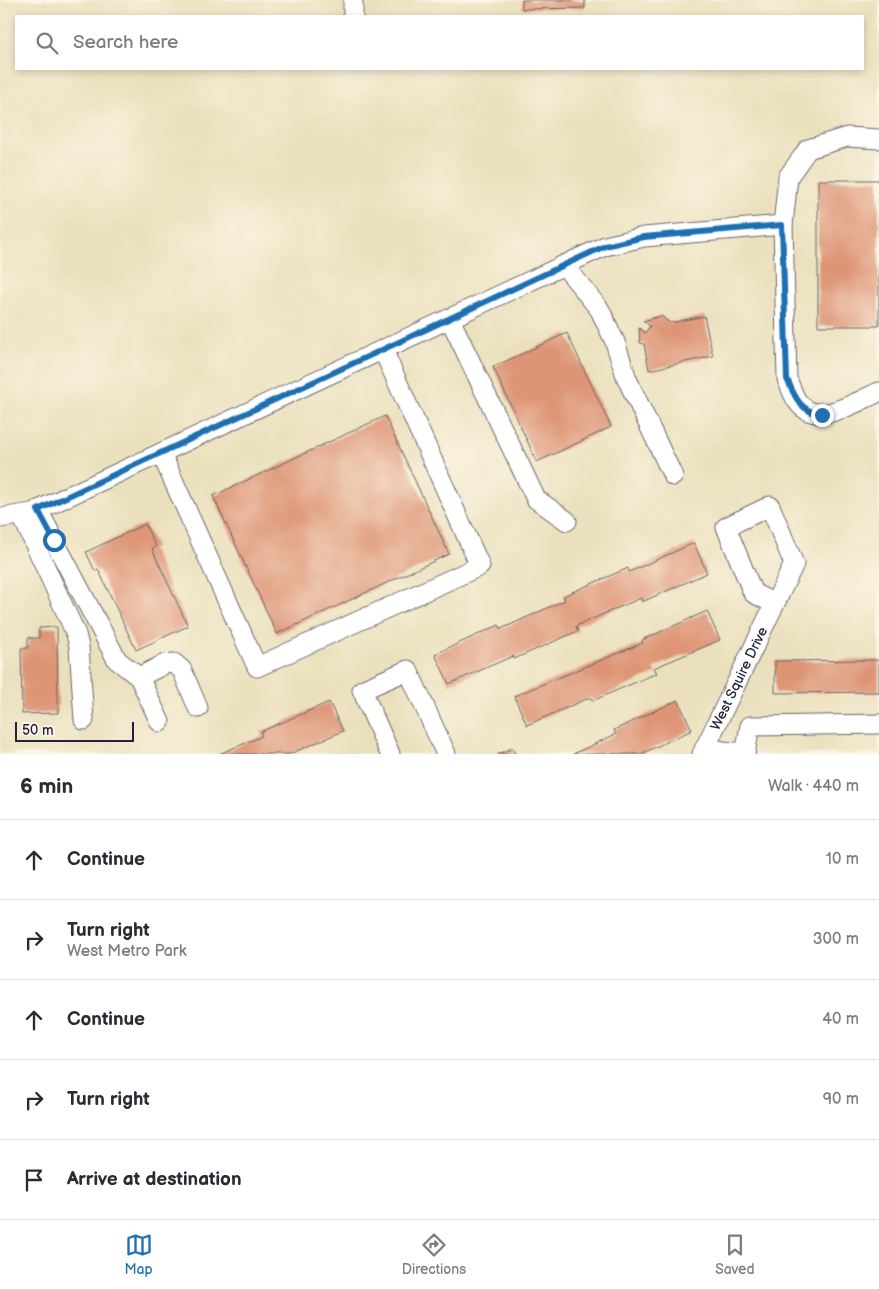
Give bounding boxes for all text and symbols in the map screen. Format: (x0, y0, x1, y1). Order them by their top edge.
search box (15, 15, 864, 70)
icon: search (33, 29, 61, 57)
text: Search here (73, 31, 178, 54)
route end (811, 404, 834, 427)
route start (43, 529, 66, 552)
street label: West Squire Drive (707, 624, 771, 733)
scale bar (15, 719, 134, 742)
text: 50 m (22, 722, 54, 739)
text: 6 min (20, 774, 73, 799)
text: Walk · 440 m (768, 777, 859, 796)
icon: ahead (20, 846, 48, 874)
text: Continue (67, 848, 145, 871)
text: 10 m (826, 850, 859, 869)
text: Turn right (67, 919, 150, 942)
icon: right (20, 926, 48, 954)
text: 300 m (813, 930, 859, 949)
text: West Metro Park (67, 942, 187, 961)
icon: ahead (20, 1006, 48, 1034)
text: Continue (67, 1008, 145, 1031)
text: 40 m (822, 1010, 859, 1029)
icon: right (20, 1086, 48, 1114)
text: Turn right (67, 1088, 150, 1111)
text: 90 m (823, 1090, 859, 1109)
icon: arrive (20, 1166, 48, 1194)
text: Arrive at destination (67, 1168, 242, 1191)
tab: Map (125, 1231, 153, 1278)
tab: Directions (402, 1231, 466, 1278)
tab: Saved (715, 1231, 754, 1278)

